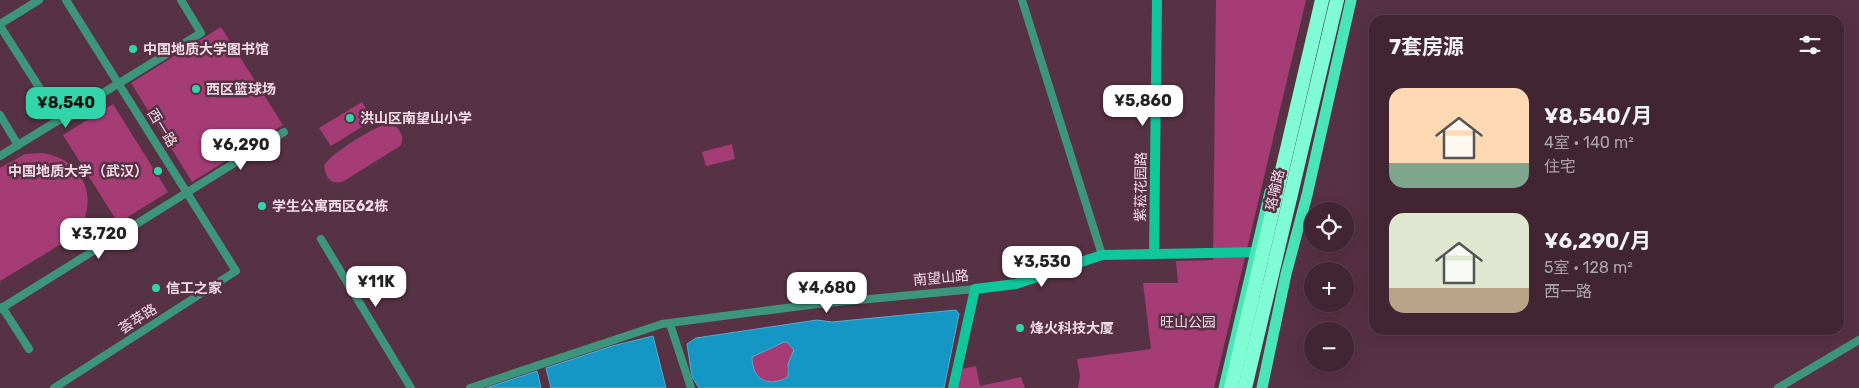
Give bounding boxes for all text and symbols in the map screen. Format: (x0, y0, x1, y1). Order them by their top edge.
icon: filters (1796, 31, 1824, 59)
text: 7套房源 (1389, 34, 1464, 59)
place label: 中国地质大学图书馆 (143, 41, 269, 58)
marker: 中国地质大学图书馆 (127, 43, 139, 55)
place label: 西区篮球场 (206, 81, 276, 98)
marker: 西区篮球场 (190, 83, 202, 95)
pin: ¥5,860 (1102, 84, 1184, 127)
pin: ¥8,540 (25, 86, 107, 129)
text: ¥5,860 (1114, 91, 1172, 110)
text: ¥8,540 (37, 93, 95, 112)
text: ¥8,540/月 (1544, 103, 1652, 128)
street label: 西一路 (144, 106, 180, 150)
icon: home (1429, 108, 1489, 168)
place label: 洪山区南望山小学 (360, 110, 472, 127)
marker: 洪山区南望山小学 (344, 112, 356, 124)
pin: ¥6,290 (200, 128, 282, 171)
text: 4室 · 140 m² (1544, 133, 1634, 152)
text: ¥6,290 (212, 135, 270, 154)
street label: 紫菘花园路 (1132, 152, 1150, 222)
text: 住宅 (1544, 157, 1576, 176)
place label: 中国地质大学（武汉） (8, 163, 148, 180)
marker: 中国地质大学（武汉） (152, 165, 164, 177)
street label: 珞喻路 (1262, 168, 1288, 212)
place label: 学生公寓西区62栋 (272, 198, 388, 215)
marker: 学生公寓西区62栋 (256, 200, 268, 212)
map controls (1304, 202, 1354, 372)
button: locate (1304, 202, 1354, 252)
pin: ¥3,720 (58, 218, 140, 260)
text: ¥3,720 (71, 224, 127, 243)
text: ¥6,290/月 (1544, 228, 1651, 253)
icon: home (1429, 233, 1489, 293)
pin: ¥3,530 (1001, 246, 1083, 288)
text: ¥3,530 (1013, 252, 1071, 271)
text: 5室 · 128 m² (1544, 258, 1633, 277)
button: + (1304, 262, 1354, 312)
pin: ¥11K (346, 266, 406, 308)
street label: 南望山路 (912, 267, 970, 289)
text: ¥11K (357, 272, 395, 291)
pin: ¥4,680 (786, 272, 868, 314)
text: ¥4,680 (798, 278, 856, 297)
place label: 信工之家 (166, 280, 222, 297)
marker: 信工之家 (150, 282, 162, 294)
text: 西一路 (1544, 282, 1592, 301)
street label: 荟萃路 (116, 300, 160, 338)
park label: 旺山公园 (1160, 314, 1216, 331)
place label: 烽火科技大厦 (1030, 320, 1114, 337)
marker: 烽火科技大厦 (1014, 322, 1026, 334)
button: − (1304, 322, 1354, 372)

